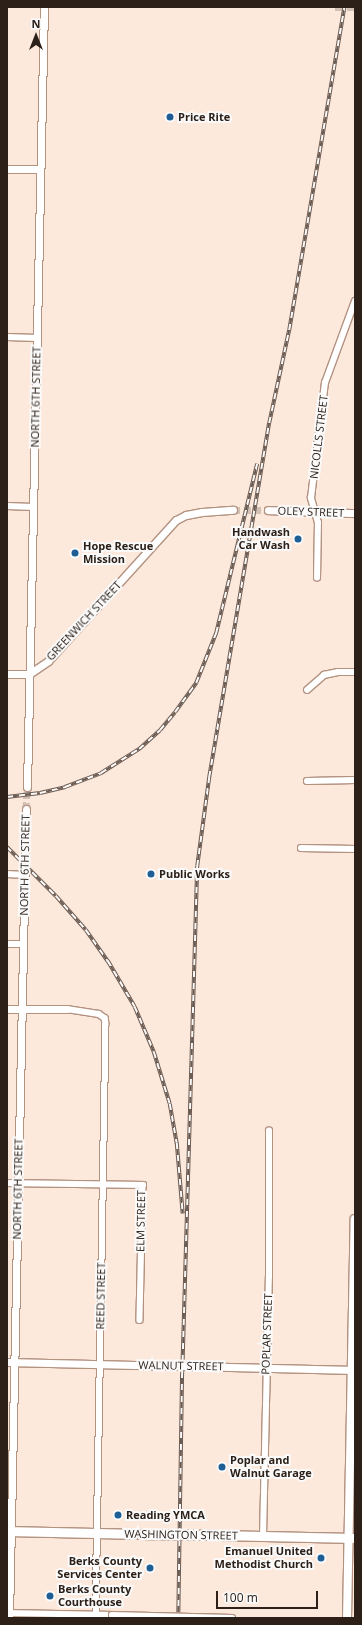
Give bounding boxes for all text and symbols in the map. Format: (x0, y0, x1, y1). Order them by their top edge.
north arrow (16, 16, 56, 56)
text: N (32, 16, 40, 31)
place label: Price Rite (178, 110, 230, 124)
marker: Price Rite (165, 112, 175, 122)
street label: NORTH 6TH STREET (29, 346, 43, 448)
street label: NICOLLS STREET (307, 394, 331, 480)
street label: OLEY STREET (277, 504, 345, 520)
place label: Handwash Car Wash (232, 526, 290, 552)
marker: Handwash Car Wash (293, 534, 303, 544)
place label: Hope Rescue Mission (83, 540, 153, 566)
marker: Hope Rescue Mission (70, 548, 80, 558)
street label: GREENWICH STREET (44, 579, 124, 663)
street label: NORTH 6TH STREET (18, 814, 32, 916)
place label: Public Works (159, 867, 230, 881)
marker: Public Works (146, 869, 156, 879)
street label: NORTH 6TH STREET (11, 1138, 25, 1240)
street label: ELM STREET (134, 1190, 148, 1252)
street label: REED STREET (94, 1262, 108, 1330)
street label: POPLAR STREET (259, 1293, 275, 1375)
street label: WALNUT STREET (138, 1359, 224, 1373)
place label: Poplar and Walnut Garage (230, 1454, 312, 1480)
marker: Poplar and Walnut Garage (217, 1462, 227, 1472)
place label: Reading YMCA (126, 1508, 205, 1522)
marker: Reading YMCA (113, 1510, 123, 1520)
street label: WASHINGTON STREET (124, 1527, 238, 1543)
place label: Emanuel United Methodist Church (215, 1545, 313, 1571)
marker: Emanuel United Methodist Church (316, 1553, 326, 1563)
place label: Berks County Services Center (57, 1555, 142, 1581)
marker: Berks County Services Center (145, 1563, 155, 1573)
place label: Berks County Courthouse (58, 1583, 131, 1609)
scale bar (218, 1583, 320, 1609)
text: 100 m (223, 1589, 258, 1606)
marker: Berks County Courthouse (45, 1591, 55, 1601)

